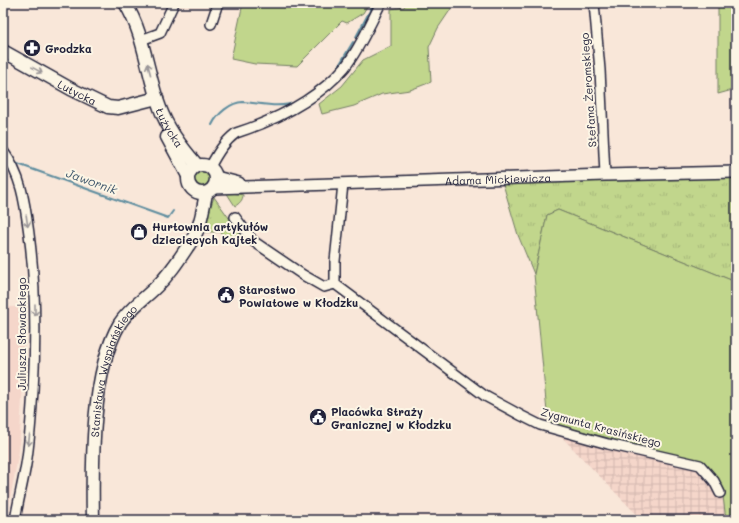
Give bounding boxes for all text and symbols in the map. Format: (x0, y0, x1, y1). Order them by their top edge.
street label: Stefana Żeromskiego (576, 32, 599, 148)
pharmacy icon: Grodzka (22, 38, 42, 58)
place label: Grodzka (45, 41, 92, 56)
one-way arrow (145, 63, 152, 76)
one-way arrow (31, 66, 43, 74)
street label: Lutycka (55, 76, 99, 108)
street label: Łużycka (153, 106, 187, 150)
water label: Jawornik (64, 164, 120, 198)
street label: Adama Mickiewicza (444, 169, 552, 188)
one-way arrow (23, 214, 31, 227)
place label: Hurtownia artykułów dziecięcych Kajtek (152, 219, 268, 247)
shop icon: Hurtownia artykułów dziecięcych Kajtek (129, 222, 149, 242)
street label: Juliusza Słowackiego (14, 277, 29, 390)
place label: Starostwo Powiatowe w Kłodzku (239, 282, 358, 310)
public building icon: Starostwo Powiatowe w Kłodzku (216, 285, 236, 305)
street label: Stanisława Wyspiańskiego (86, 301, 140, 438)
one-way arrow (31, 303, 39, 316)
place label: Placówka Straży Granicznej w Kłodzku (331, 404, 451, 432)
street label: Zygmunta Krasińskiego (539, 404, 663, 450)
public building icon: Placówka Straży Granicznej w Kłodzku (308, 407, 328, 427)
one-way arrow (25, 433, 33, 446)

